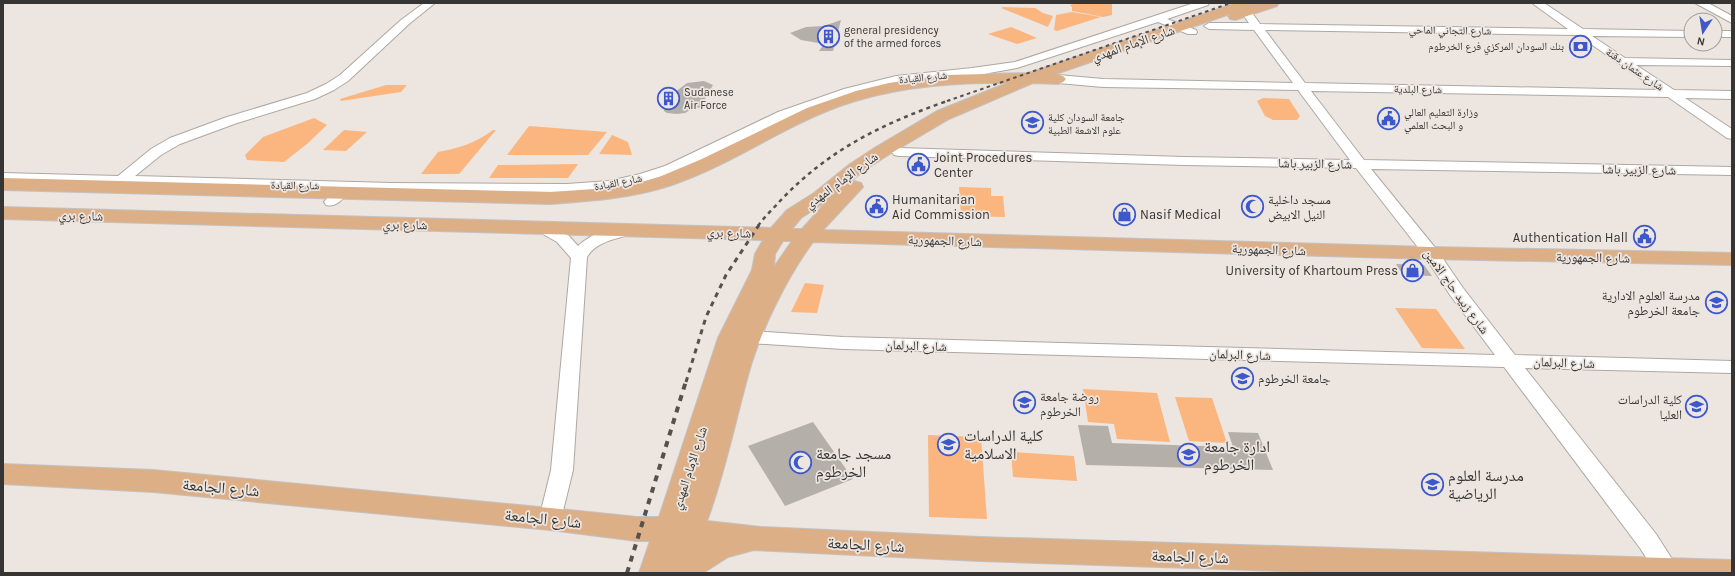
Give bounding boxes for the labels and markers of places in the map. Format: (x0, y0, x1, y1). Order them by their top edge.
building icon: general presidency of the armed forces (816, 23, 842, 49)
place label: general presidency of the armed forces (844, 24, 942, 50)
bank icon: بنك السودان المركزي فرع الخرطوم (1567, 33, 1593, 59)
place label: بنك السودان المركزي فرع الخرطوم (1428, 40, 1564, 55)
building icon: Sudanese Air Force (655, 85, 681, 111)
place label: Sudanese Air Force (684, 86, 734, 112)
public building icon: وزارة التعليم العالي و البحث العلمي (1375, 105, 1401, 131)
place label: وزارة التعليم العالي و البحث العلمي (1404, 106, 1478, 134)
school or university icon: جامعة السودان كلية علوم الاشعة الطبية (1019, 110, 1045, 136)
place label: جامعة السودان كلية علوم الاشعة الطبية (1048, 111, 1125, 137)
place label: Joint Procedures Center (934, 150, 1032, 180)
public building icon: Joint Procedures Center (905, 151, 931, 177)
place label: Humanitarian Aid Commission (892, 192, 990, 222)
place label: مسجد داخلية النيل الابيض (1268, 192, 1331, 223)
public building icon: Humanitarian Aid Commission (864, 193, 890, 219)
mosque icon: مسجد داخلية النيل الابيض (1240, 193, 1266, 219)
shop icon: Nasif Medical (1111, 201, 1137, 227)
place label: Nasif Medical (1140, 207, 1221, 222)
public building icon: Authentication Hall (1631, 224, 1657, 250)
place label: Authentication Hall (1513, 230, 1628, 245)
shop icon: University of Khartoum Press (1400, 257, 1426, 283)
place label: University of Khartoum Press (1226, 263, 1398, 278)
place label: مدرسة العلوم الادارية جامعة الخرطوم (1602, 288, 1700, 319)
school or university icon: مدرسة العلوم الادارية جامعة الخرطوم (1703, 289, 1729, 315)
school or university icon: جامعة الخرطوم (1230, 365, 1256, 391)
place label: جامعة الخرطوم (1258, 371, 1331, 387)
place label: روضة جامعة الخرطوم (1040, 389, 1099, 420)
school or university icon: روضة جامعة الخرطوم (1012, 390, 1038, 416)
place label: كلية الدراسات العليا (1618, 392, 1683, 422)
school or university icon: كلية الدراسات العليا (1684, 393, 1710, 419)
place label: كلية الدراسات الاسلامية (964, 426, 1043, 463)
school or university icon: كلية الدراسات الاسلامية (935, 431, 961, 457)
place label: ادارة جامعة الخرطوم (1204, 437, 1270, 475)
school or university icon: ادارة جامعة الخرطوم (1175, 442, 1201, 468)
place label: مسجد جامعة الخرطوم (816, 444, 891, 482)
mosque icon: مسجد جامعة الخرطوم (787, 449, 813, 475)
place label: مدرسة العلوم الرياضية (1448, 466, 1524, 503)
school or university icon: مدرسة العلوم الرياضية (1420, 471, 1446, 497)

